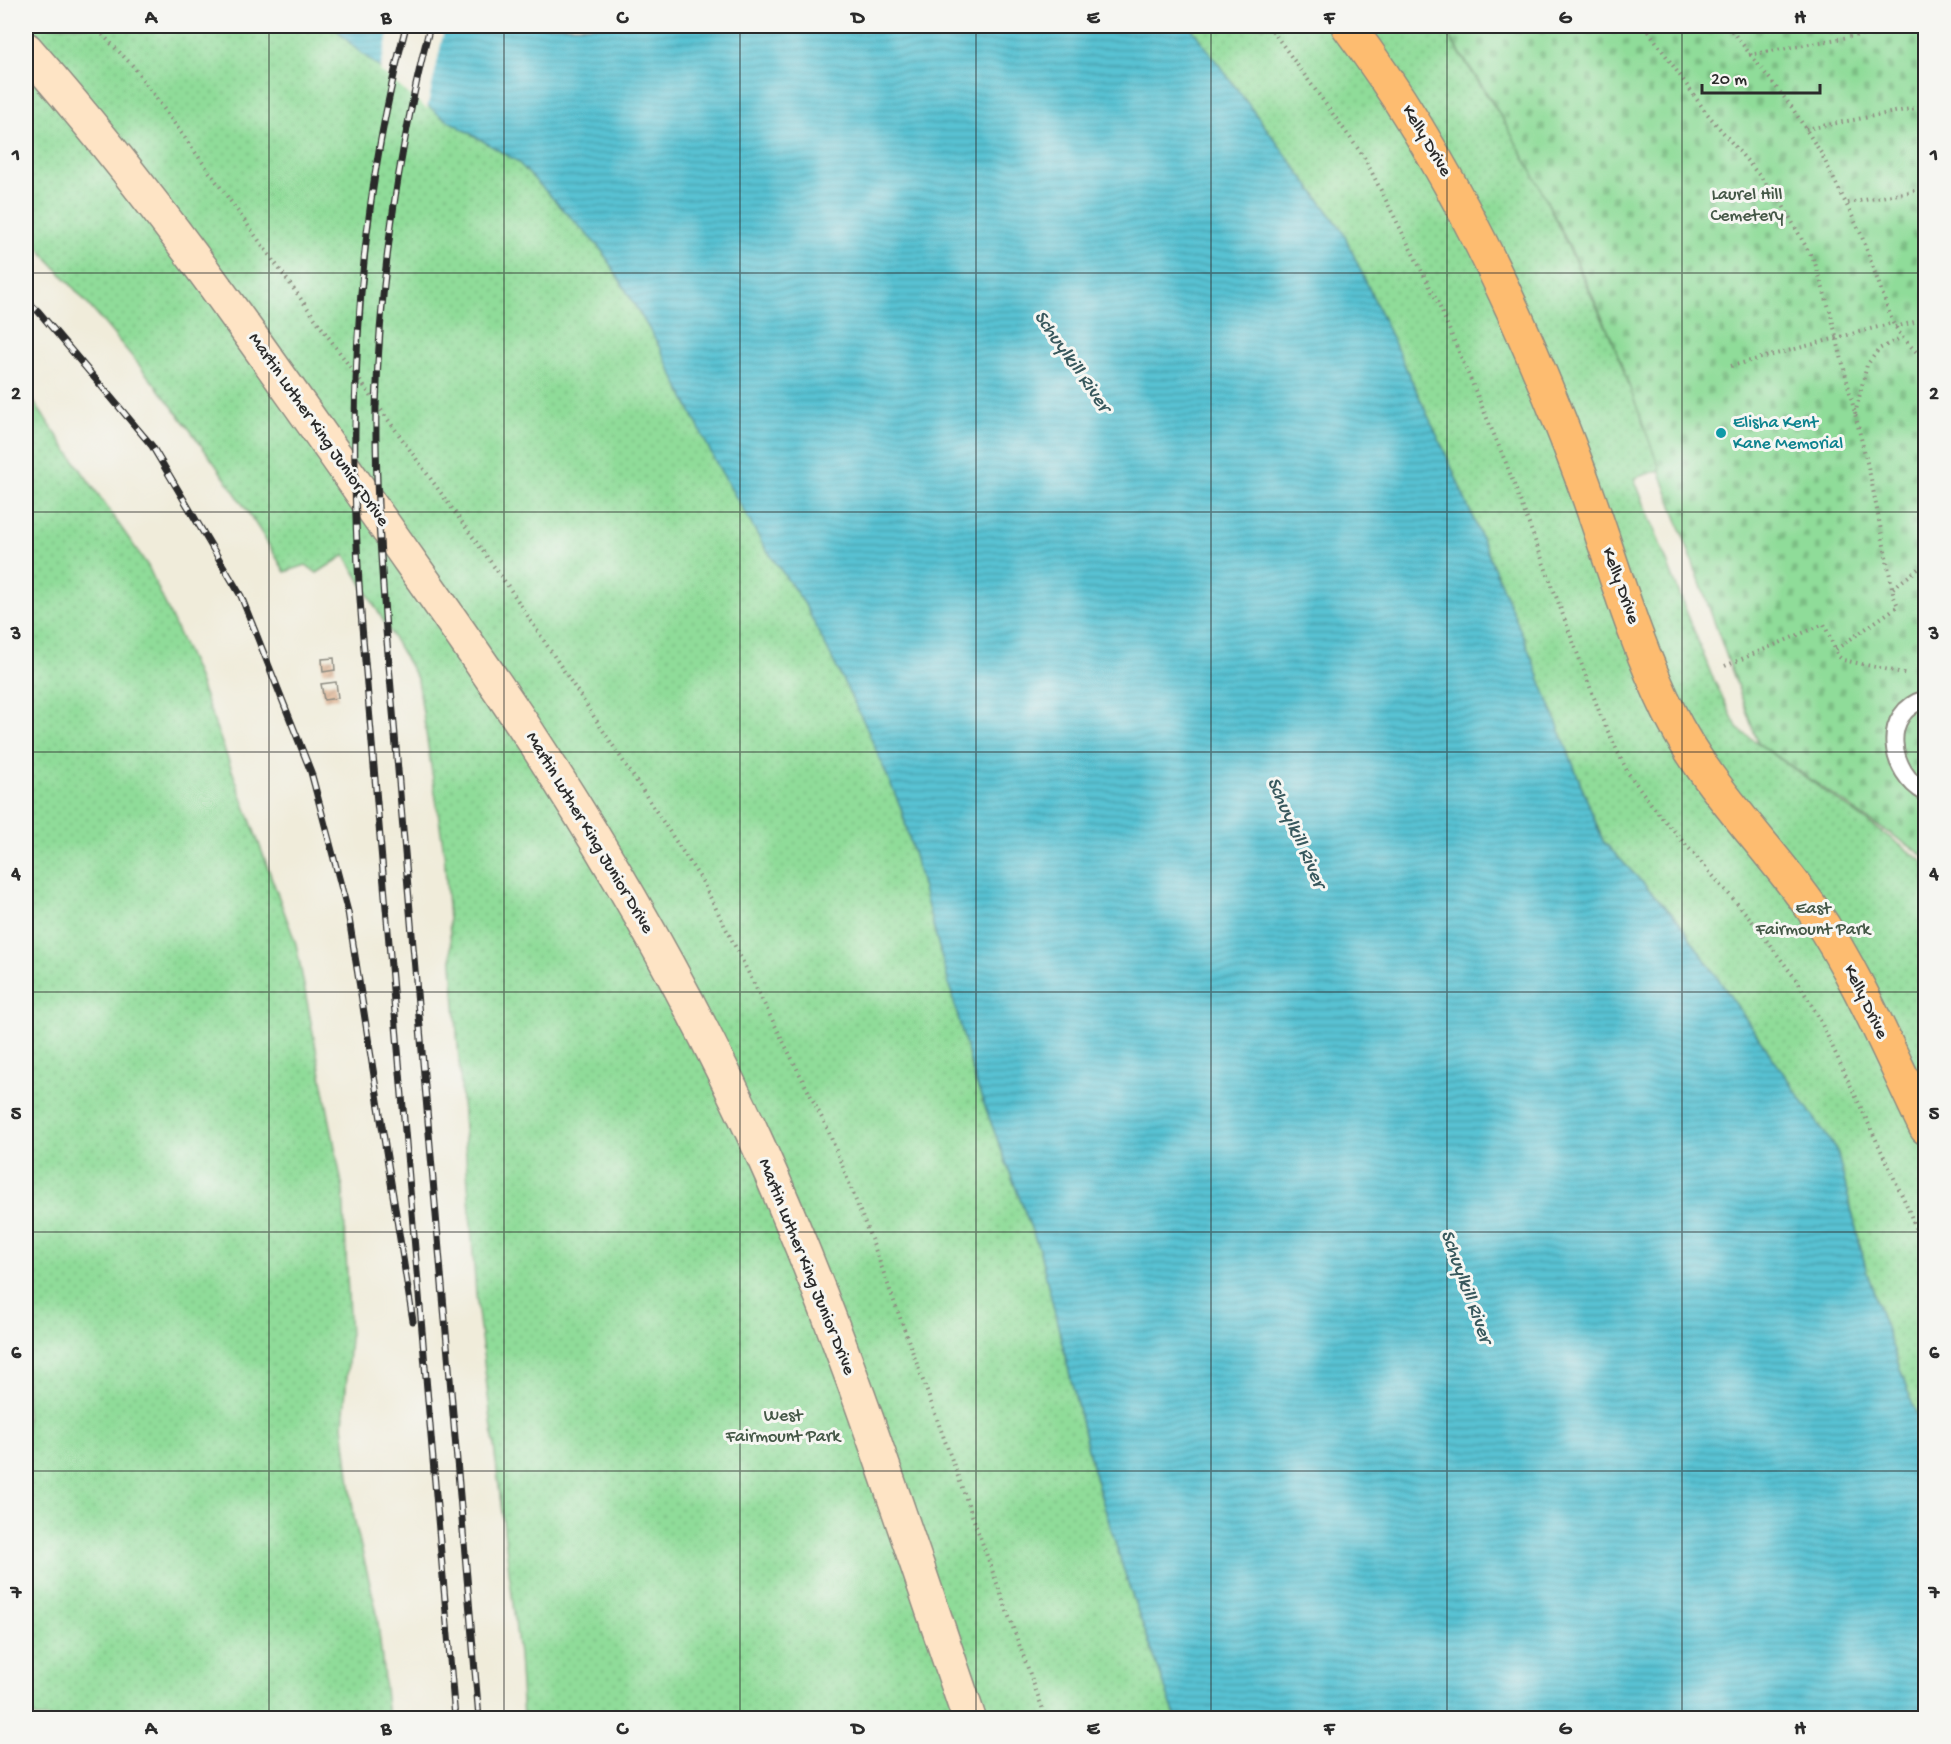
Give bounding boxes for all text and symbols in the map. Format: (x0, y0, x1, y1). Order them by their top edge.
text: A (144, 8, 159, 31)
text: B (380, 8, 392, 31)
text: C (616, 8, 630, 31)
text: D (849, 8, 865, 31)
text: E (1087, 8, 1101, 31)
text: F (1323, 8, 1336, 31)
text: G (1559, 8, 1573, 31)
text: H (1794, 8, 1806, 31)
scale bar (1702, 57, 1820, 95)
text: 20 m (1711, 70, 1747, 91)
street label: Kelly Drive (1397, 102, 1456, 181)
text: 1 (11, 145, 20, 168)
text: 1 (1929, 145, 1938, 168)
park label: Laurel Hill Cemetery (1711, 185, 1784, 227)
water label: Schuylkill River (1028, 307, 1117, 420)
street label: Martin Luther King Junior Drive (243, 329, 393, 531)
text: 2 (11, 384, 21, 407)
text: 2 (1929, 384, 1939, 407)
place label: Elisha Kent Kane Memorial (1733, 413, 1843, 455)
marker: Elisha Kent Kane Memorial (1714, 426, 1728, 440)
street label: Kelly Drive (1597, 545, 1644, 628)
text: 3 (10, 624, 21, 647)
text: 3 (1928, 624, 1939, 647)
street label: Martin Luther King Junior Drive (520, 728, 658, 938)
water label: Schuylkill River (1260, 774, 1331, 895)
text: 4 (10, 864, 21, 887)
text: 4 (1928, 864, 1939, 887)
park label: East Fairmount Park (1755, 899, 1872, 941)
street label: Kelly Drive (1838, 962, 1892, 1043)
text: 5 (11, 1104, 22, 1127)
text: 5 (1929, 1104, 1940, 1127)
street label: Martin Luther King Junior Drive (753, 1156, 859, 1379)
water label: Schuylkill River (1434, 1227, 1497, 1350)
text: 6 (11, 1343, 22, 1366)
text: 6 (1929, 1343, 1940, 1366)
park label: West Fairmount Park (725, 1406, 842, 1448)
text: 7 (10, 1583, 23, 1606)
text: 7 (1928, 1583, 1941, 1606)
text: A (144, 1719, 159, 1742)
text: B (380, 1719, 392, 1742)
text: C (616, 1719, 630, 1742)
text: D (849, 1719, 865, 1742)
text: E (1087, 1719, 1101, 1742)
text: F (1323, 1719, 1336, 1742)
text: G (1559, 1719, 1573, 1742)
text: H (1794, 1719, 1806, 1742)

